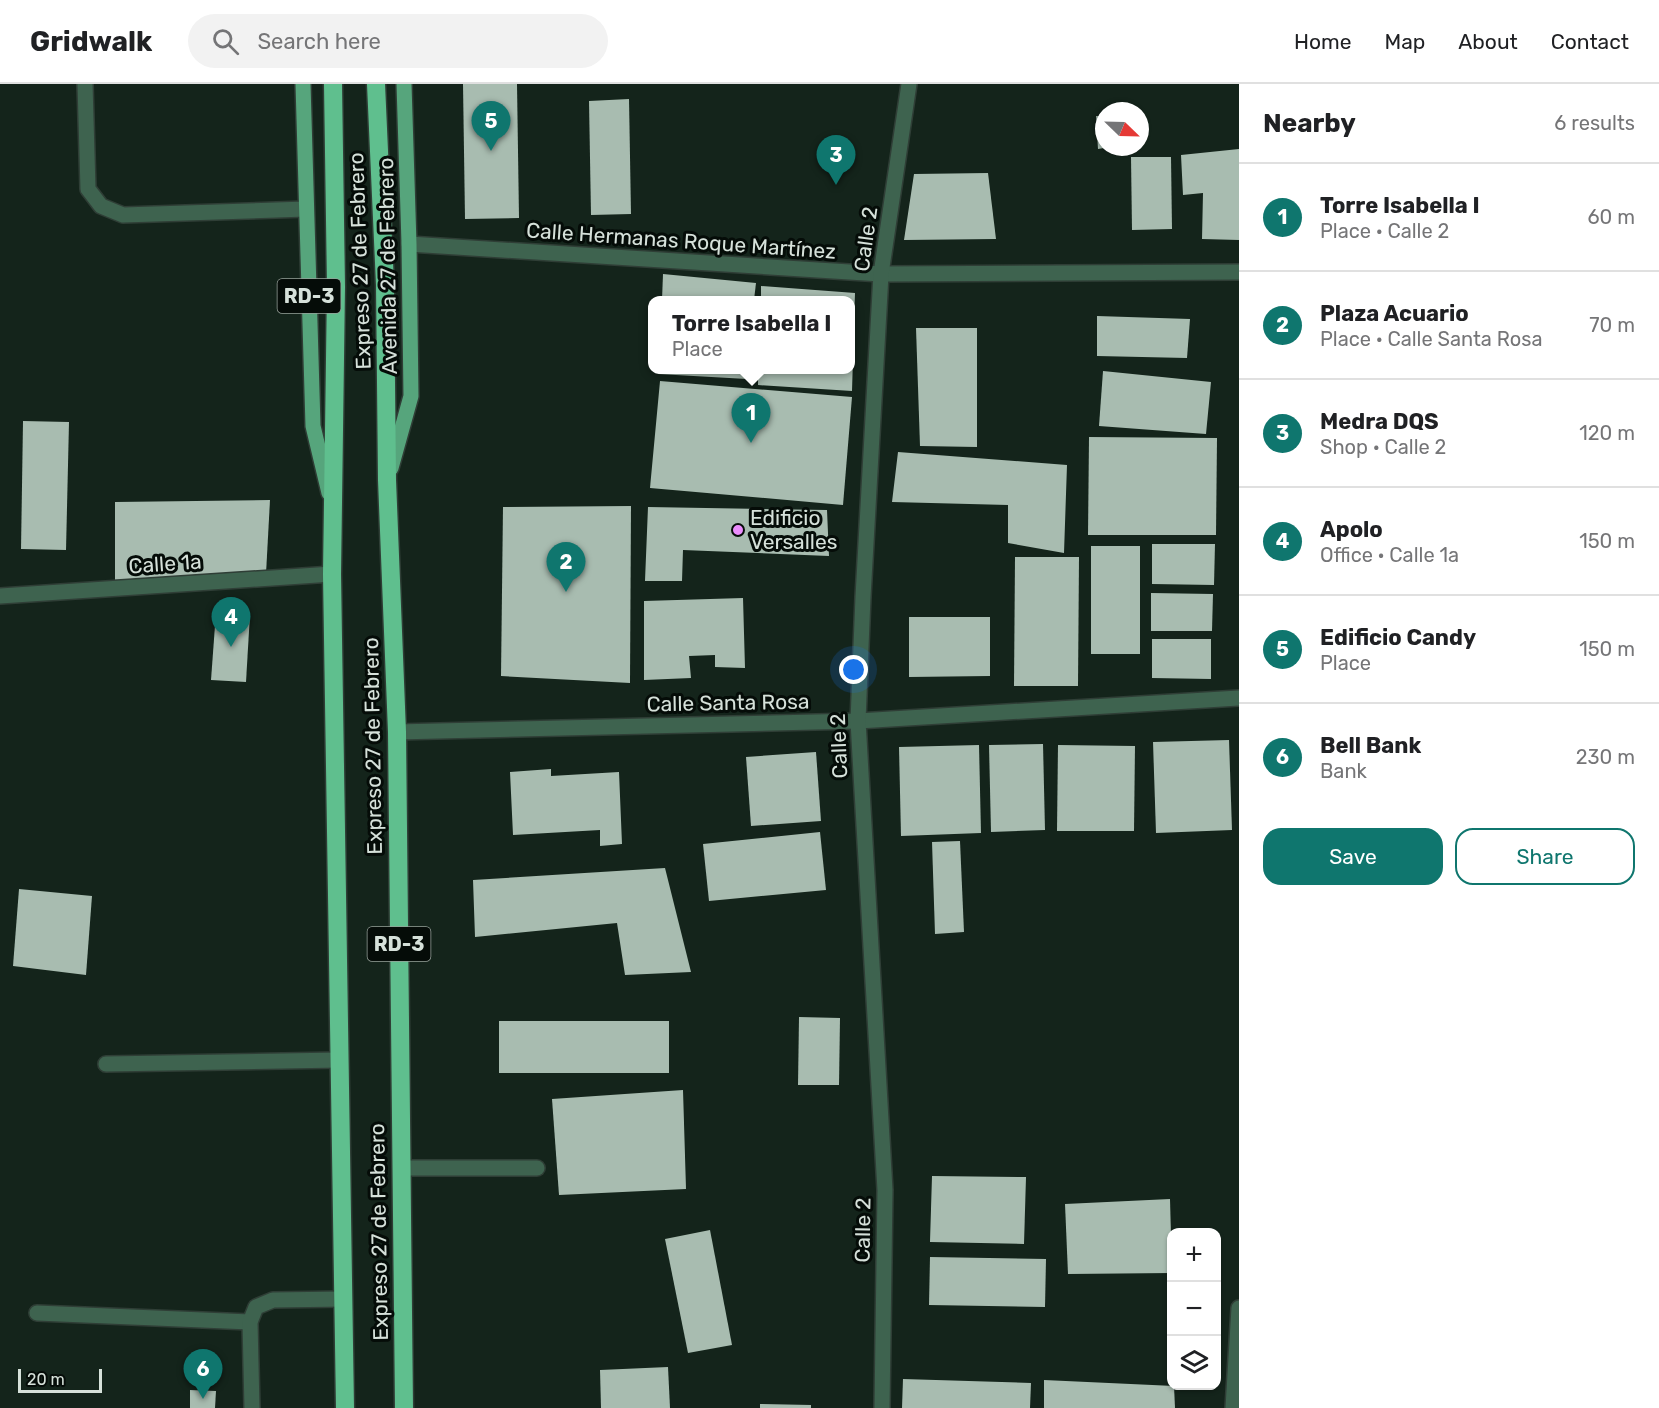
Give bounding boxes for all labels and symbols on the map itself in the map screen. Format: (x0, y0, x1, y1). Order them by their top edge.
pin: 5 (472, 101, 510, 151)
north arrow (1095, 102, 1149, 156)
pin: 3 (816, 135, 856, 185)
street label: Expreso 27 de Febrero (343, 152, 376, 370)
street label: Avenida 27 de Febrero (373, 157, 402, 375)
street label: Calle 2 (849, 205, 882, 273)
street label: Calle Hermanas Roque Martínez (525, 217, 837, 264)
road number: RD-3 (278, 279, 340, 313)
pin: 1 (732, 394, 771, 443)
place label: Edificio Versalles (750, 505, 837, 554)
marker: Edificio Versalles (731, 523, 745, 537)
pin: 2 (546, 542, 586, 592)
street label: Calle 1a (128, 548, 202, 579)
pin: 4 (212, 598, 250, 647)
street label: Expreso 27 de Febrero (358, 637, 387, 855)
your location (839, 655, 868, 684)
street label: Calle Santa Rosa (646, 689, 810, 716)
street label: Calle 2 (825, 713, 852, 779)
road number: RD-3 (368, 927, 430, 961)
street label: Expreso 27 de Febrero (364, 1123, 393, 1341)
street label: Calle 2 (849, 1197, 876, 1263)
pin: 6 (184, 1350, 222, 1399)
scale bar (18, 1366, 102, 1394)

